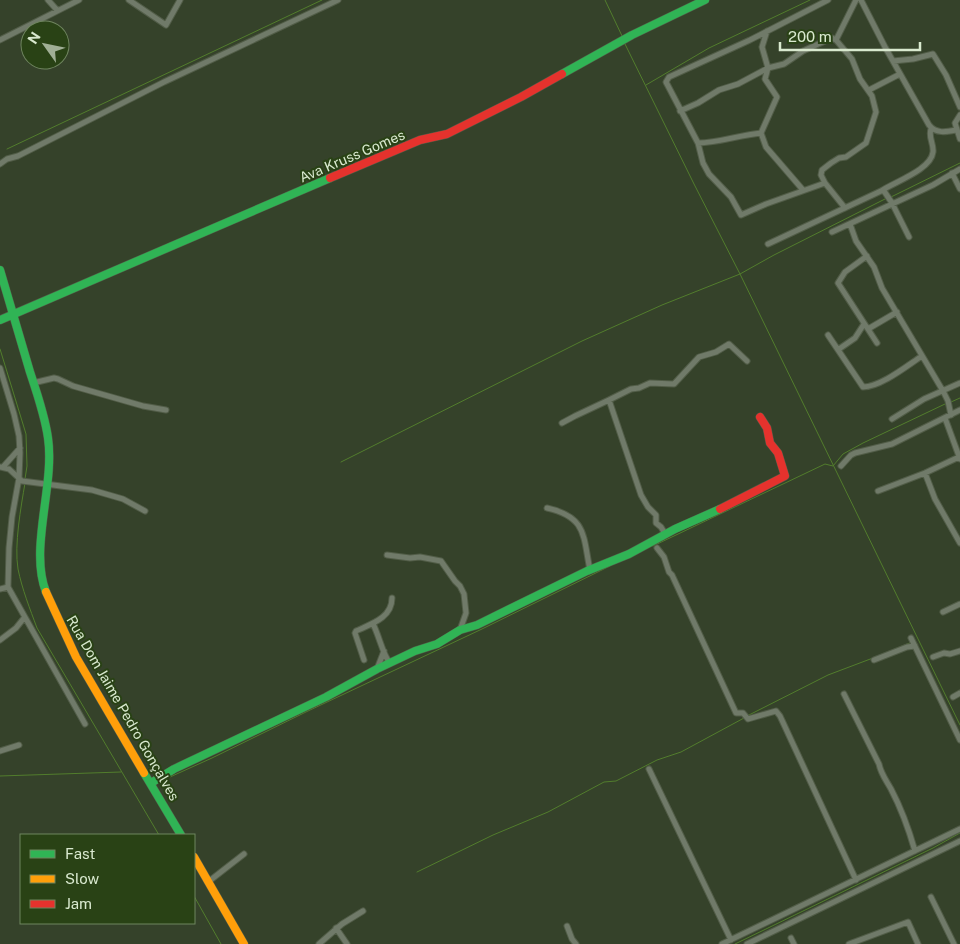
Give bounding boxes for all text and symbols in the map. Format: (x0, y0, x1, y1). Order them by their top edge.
north arrow (20, 20, 70, 70)
scale bar (780, 20, 920, 52)
text: 200 m (788, 28, 832, 45)
text: N (24, 29, 44, 47)
street label: Ava Kruss Gomes (297, 127, 407, 185)
street label: Rua Dom Jaime Pedro Gonçalves (63, 613, 183, 803)
legend (20, 834, 195, 924)
text: Fast (65, 845, 95, 862)
text: Slow (65, 870, 100, 887)
text: Jam (65, 895, 92, 912)

